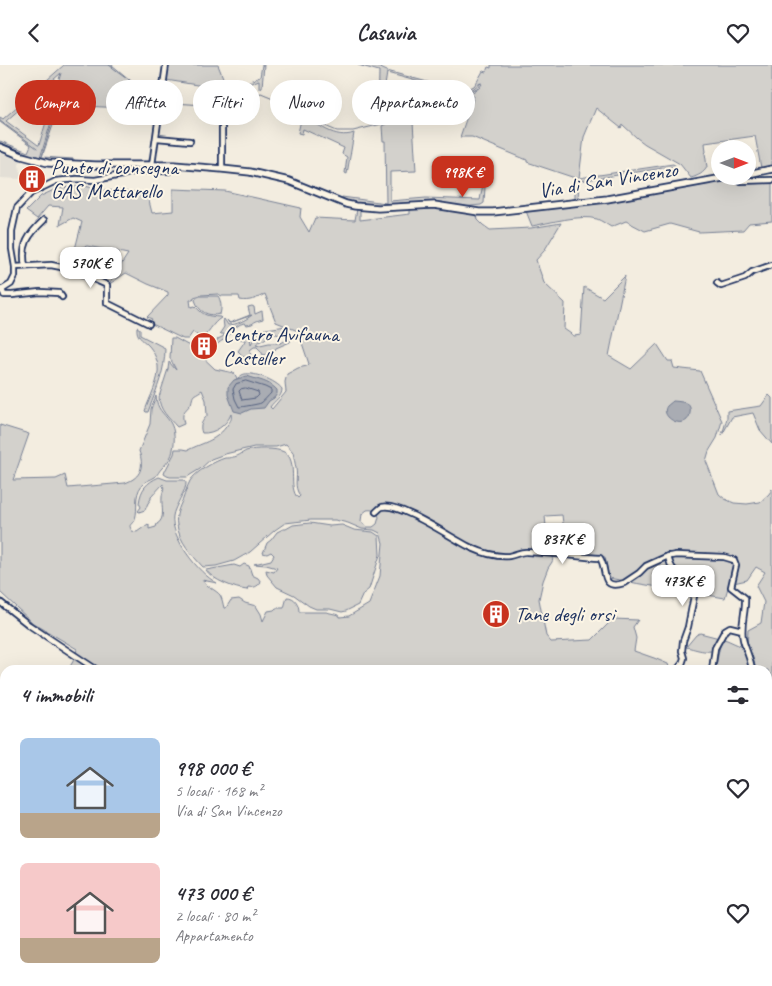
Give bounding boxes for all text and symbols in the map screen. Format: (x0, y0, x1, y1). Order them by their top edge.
icon: back (20, 19, 48, 47)
text: Casavia (357, 19, 415, 47)
icon: heart (724, 19, 752, 47)
chip: Compra (15, 80, 96, 125)
chip: Affitta (106, 80, 183, 125)
chip: Filtri (193, 80, 260, 125)
chip: Nuovo (270, 80, 342, 125)
chip: Appartamento (352, 80, 475, 125)
north arrow (711, 140, 756, 185)
map controls (711, 140, 756, 185)
place label: Punto di consegna GAS Mattarello (51, 154, 180, 204)
pin: 998K € (422, 155, 504, 198)
street label: Via di San Vincenzo (537, 156, 681, 204)
text: 998K € (443, 162, 483, 182)
building icon: Punto di consegna GAS Mattarello (17, 164, 47, 194)
pin: 570K € (50, 247, 132, 289)
text: 570K € (71, 253, 111, 273)
place label: Centro Avifauna Casteller (223, 321, 341, 371)
building icon: Centro Avifauna Casteller (189, 331, 219, 361)
pin: 837K € (522, 523, 604, 565)
text: 837K € (543, 529, 583, 549)
pin: 473K € (642, 565, 724, 607)
text: 473K € (663, 571, 703, 591)
building icon: Tane degli orsi (481, 599, 511, 629)
place label: Tane degli orsi (515, 601, 617, 627)
icon: filters (724, 681, 752, 709)
text: 4 immobili (20, 682, 92, 708)
text: 998 000 € (175, 755, 251, 781)
icon: home (60, 758, 120, 818)
icon: heart (724, 774, 752, 802)
text: 5 locali · 168 m² (175, 781, 262, 801)
text: Via di San Vincenzo (175, 801, 282, 821)
text: 473 000 € (175, 880, 251, 906)
icon: home (60, 883, 120, 943)
icon: heart (724, 899, 752, 927)
text: 2 locali · 80 m² (175, 906, 255, 926)
text: Appartamento (175, 926, 253, 946)

